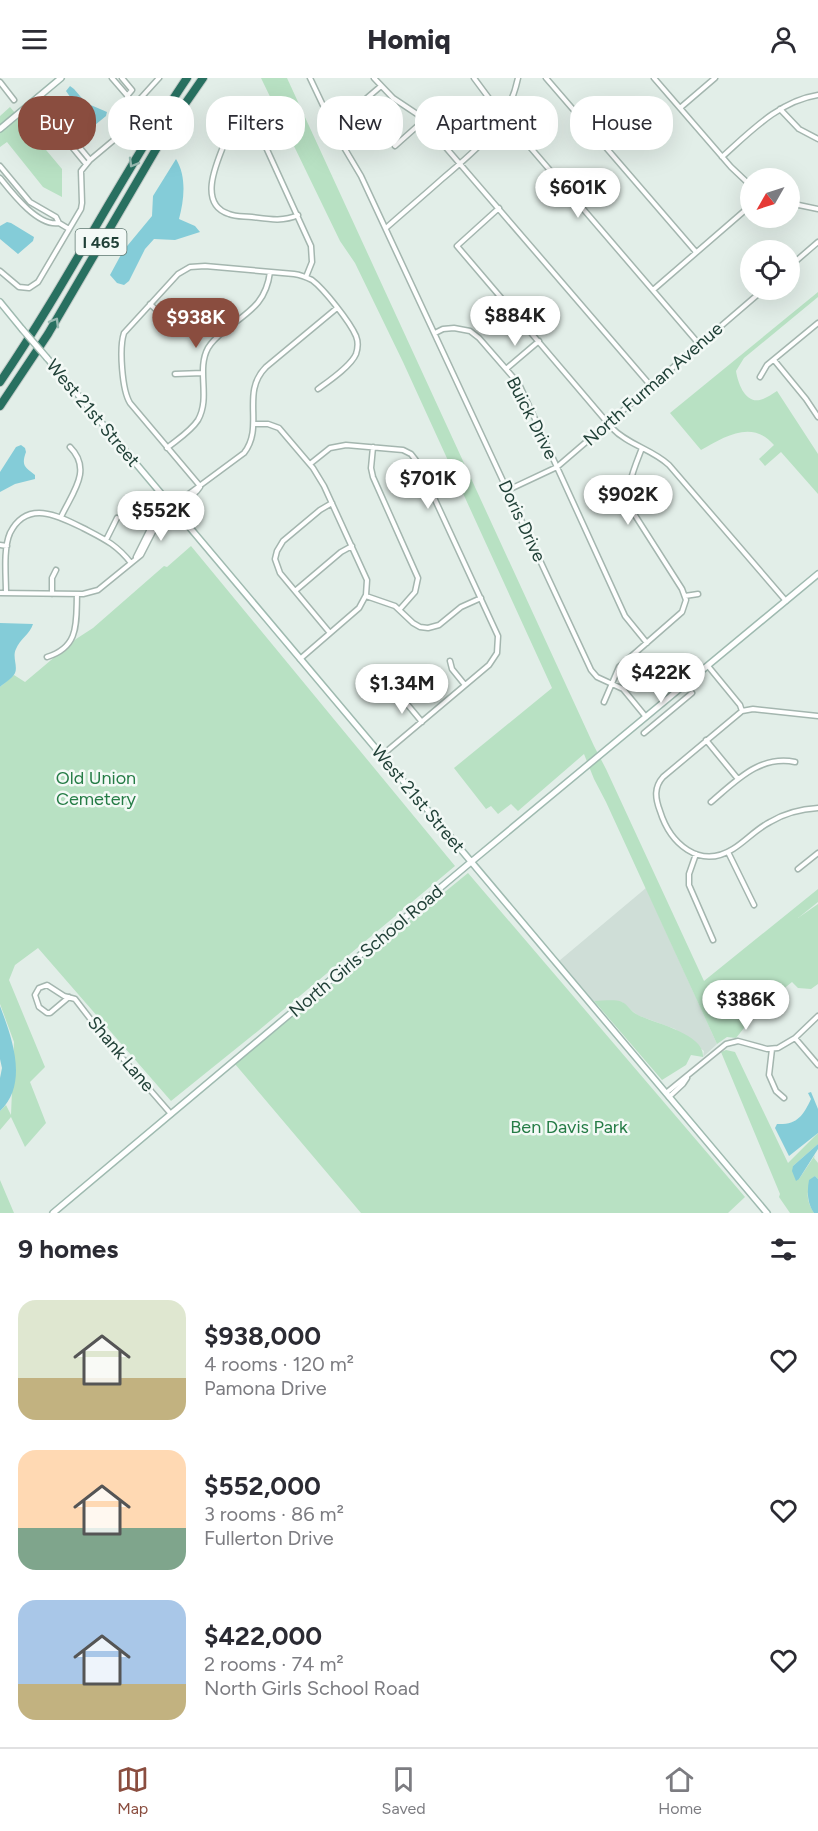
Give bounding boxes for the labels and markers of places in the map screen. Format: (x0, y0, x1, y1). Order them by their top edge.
pin: $601K (536, 168, 620, 219)
pin: $884K (473, 296, 557, 347)
pin: $938K (154, 298, 238, 349)
pin: $701K (386, 459, 470, 510)
pin: $902K (586, 475, 670, 526)
pin: $552K (119, 491, 203, 542)
pin: $422K (619, 653, 703, 704)
pin: $1.34M (353, 664, 451, 715)
pin: $386K (704, 980, 788, 1031)

